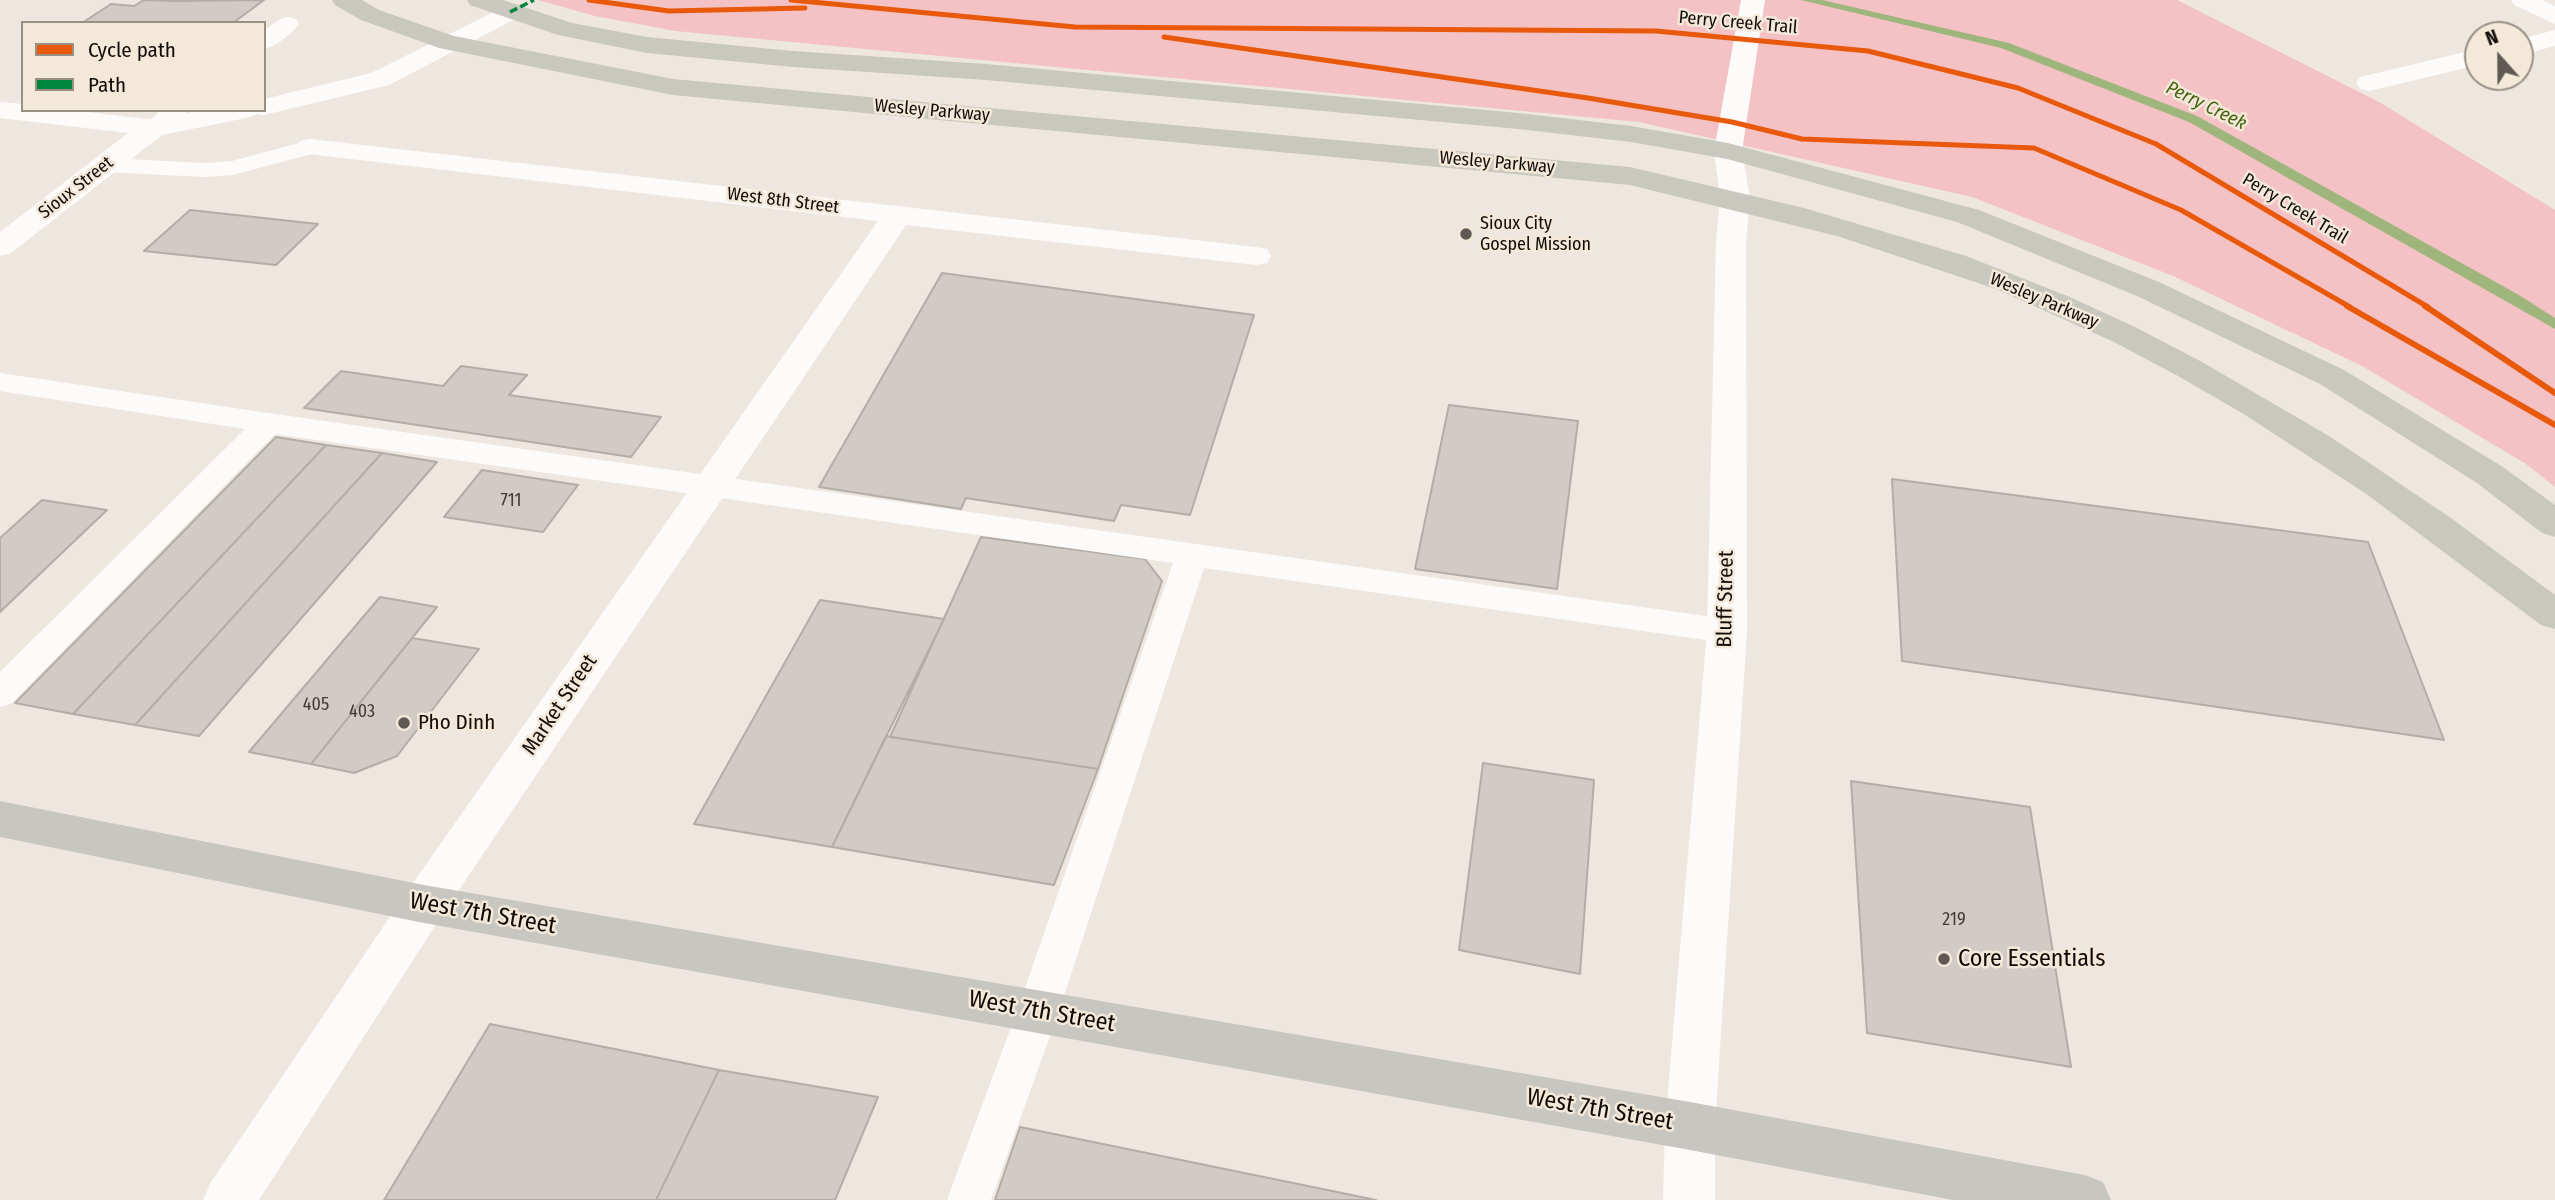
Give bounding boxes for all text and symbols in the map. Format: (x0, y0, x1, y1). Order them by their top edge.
street label: Perry Creek Trail (1678, 7, 1798, 39)
legend (21, 21, 266, 112)
north arrow (2464, 21, 2534, 91)
text: N (2483, 25, 2501, 51)
text: Cycle path (88, 37, 176, 63)
text: Path (88, 72, 126, 98)
water label: Perry Creek (2162, 77, 2250, 135)
street label: Wesley Parkway (873, 95, 991, 127)
street label: Wesley Parkway (1438, 147, 1556, 179)
street label: Sioux Street (34, 152, 118, 224)
street label: Perry Creek Trail (2238, 169, 2352, 249)
street label: West 8th Street (726, 183, 840, 219)
place label: Sioux City Gospel Mission (1480, 213, 1591, 256)
marker: Sioux City Gospel Mission (1458, 226, 1474, 242)
street label: Wesley Parkway (1987, 268, 2101, 334)
house number: 711 (501, 490, 521, 512)
street label: Bluff Street (1713, 550, 1739, 648)
street label: Market Street (517, 650, 603, 760)
house number: 405 (303, 694, 329, 716)
house number: 403 (349, 701, 375, 723)
place label: Pho Dinh (418, 710, 495, 736)
marker: Pho Dinh (396, 715, 412, 731)
street label: West 7th Street (408, 887, 558, 941)
house number: 219 (1942, 909, 1966, 931)
place label: Core Essentials (1958, 945, 2105, 973)
marker: Core Essentials (1936, 951, 1952, 967)
street label: West 7th Street (967, 985, 1117, 1039)
street label: West 7th Street (1525, 1083, 1675, 1137)

